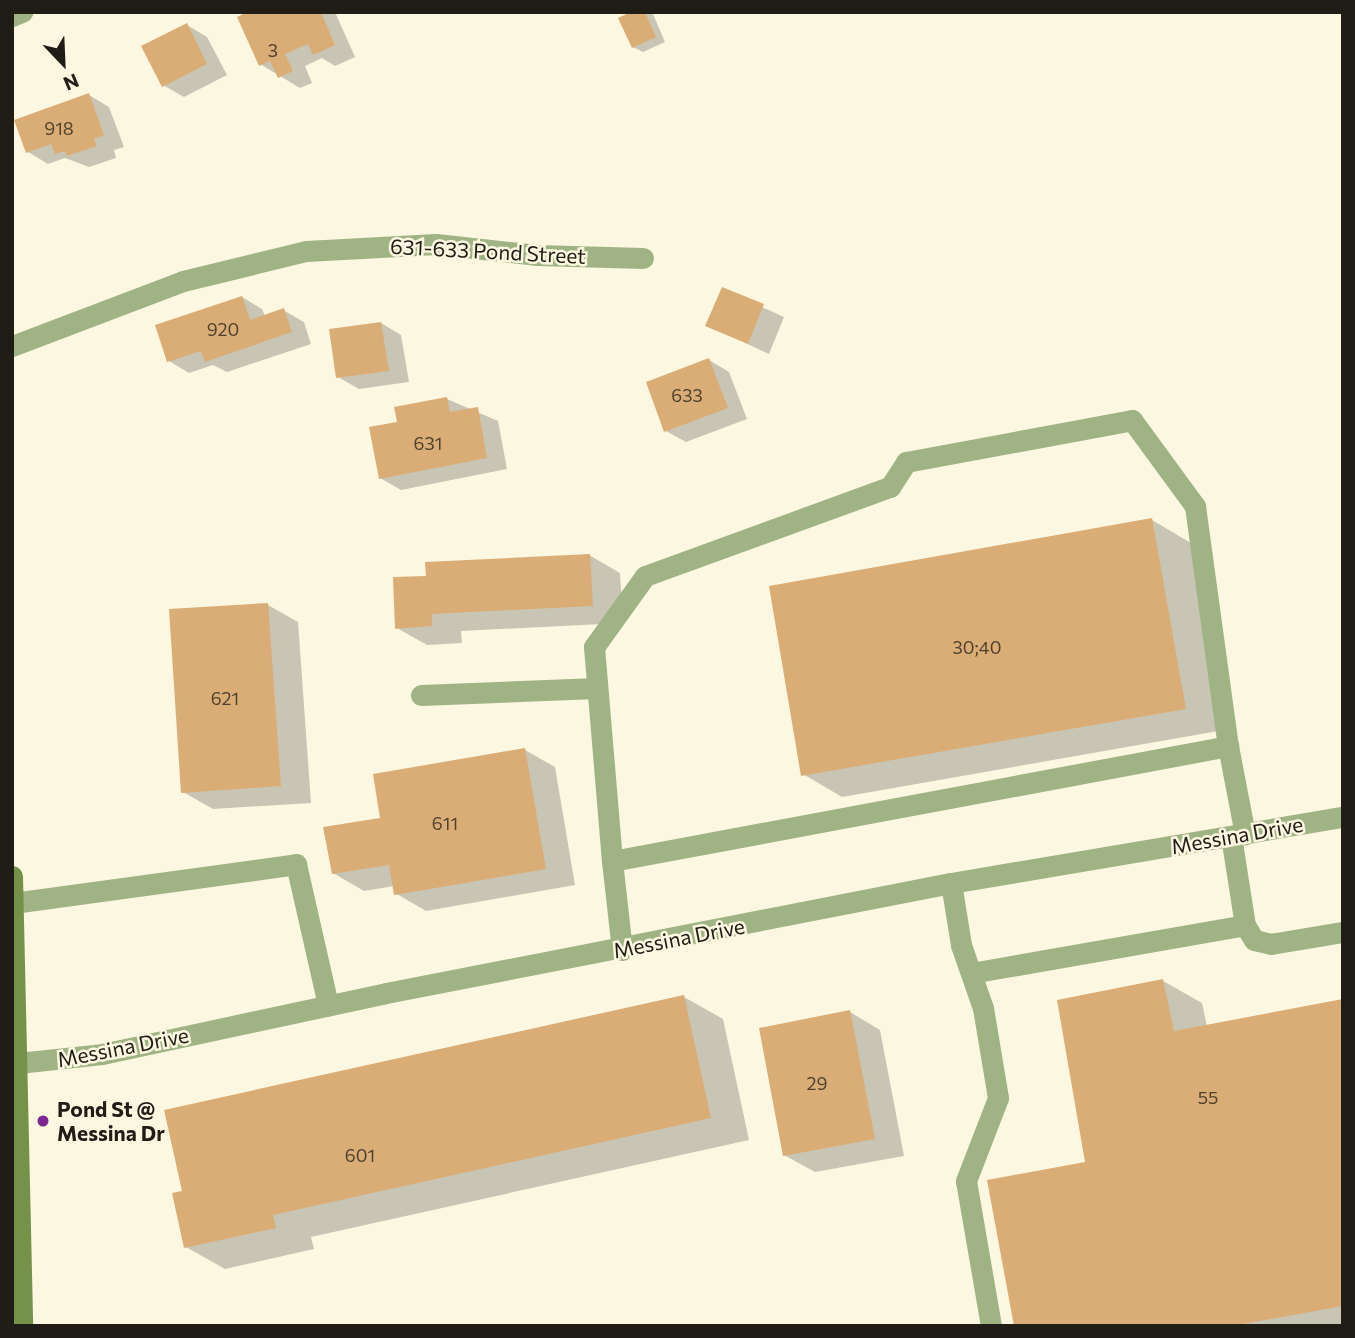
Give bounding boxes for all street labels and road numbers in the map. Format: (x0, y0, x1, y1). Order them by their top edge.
street label: 631-633 Pond Street (389, 233, 587, 269)
street label: Messina Drive (1169, 811, 1305, 859)
street label: Messina Drive (611, 913, 747, 963)
street label: Messina Drive (55, 1022, 191, 1072)

